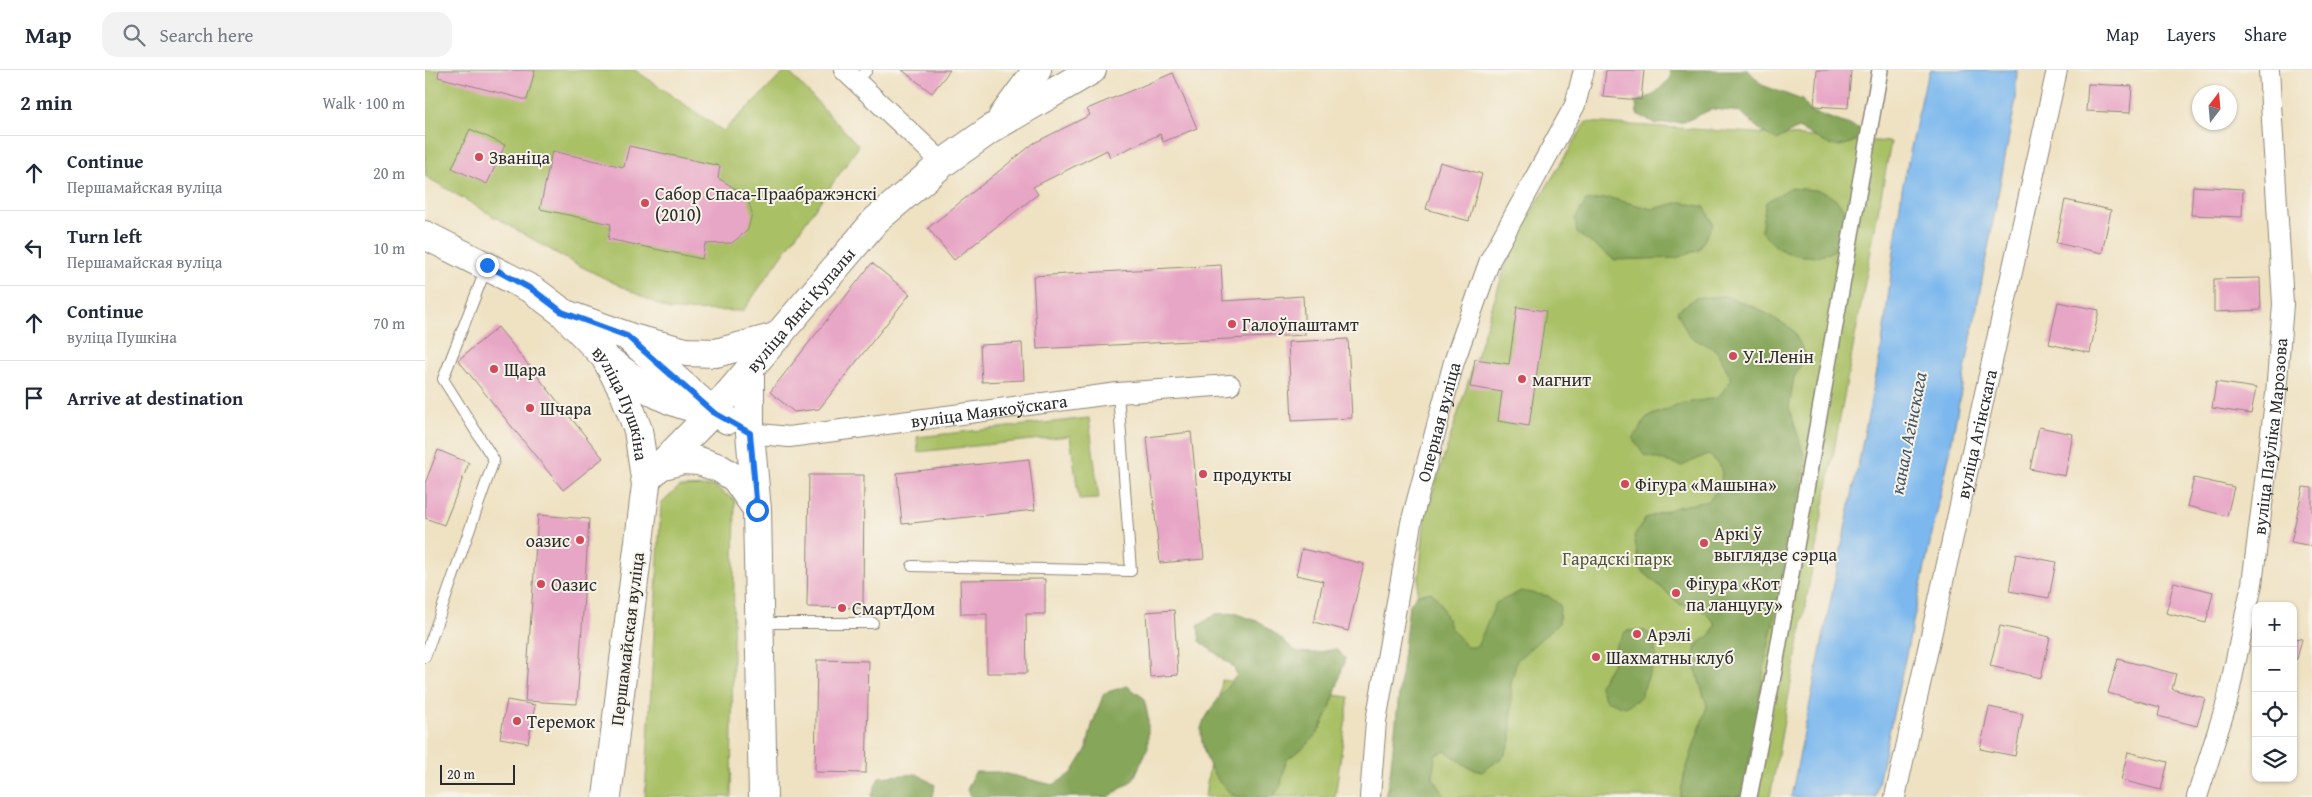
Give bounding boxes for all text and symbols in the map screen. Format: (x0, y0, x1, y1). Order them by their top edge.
search box (102, 12, 452, 57)
text: Map (25, 17, 72, 52)
icon: search (120, 21, 148, 49)
text: Search here (160, 21, 253, 49)
text: Map (2106, 21, 2139, 48)
text: Layers (2167, 21, 2216, 48)
text: Share (2244, 21, 2287, 48)
north arrow (2192, 85, 2237, 130)
text: 2 min (20, 87, 72, 118)
text: Walk · 100 m (322, 91, 405, 115)
place label: Званіца (489, 144, 550, 171)
text: Continue (67, 147, 144, 175)
marker: Званіца (473, 151, 485, 163)
icon: ahead (20, 159, 48, 187)
text: 20 m (373, 161, 405, 185)
text: Першамайская вуліца (67, 175, 222, 199)
place label: Сабор Спаса-Праабражэнскі (2010) (655, 180, 877, 228)
marker: Сабор Спаса-Праабражэнскі (2010) (639, 197, 651, 209)
text: Turn left (67, 222, 142, 250)
icon: left (20, 234, 48, 262)
text: 10 m (373, 236, 405, 260)
street label: вуліца Янкі Купалы (739, 241, 861, 378)
text: Першамайская вуліца (67, 250, 222, 274)
route end (476, 254, 499, 277)
text: Continue (67, 297, 144, 325)
icon: ahead (20, 309, 48, 337)
text: 70 m (373, 311, 405, 335)
place label: Галоўпаштамт (1242, 311, 1359, 338)
marker: Галоўпаштамт (1226, 318, 1238, 330)
text: вуліца Пушкіна (67, 325, 177, 349)
street label: вуліца Паўліка Марозова (2245, 336, 2294, 536)
street label: вуліца Пушкіна (586, 339, 656, 463)
place label: У.І.Ленін (1743, 343, 1814, 370)
marker: У.І.Ленін (1727, 350, 1739, 362)
place label: Щара (504, 356, 546, 383)
street label: Оперная вуліца (1409, 358, 1467, 485)
marker: Щара (488, 363, 500, 375)
place label: магнит (1532, 366, 1591, 393)
street label: вуліца Агінскага (1948, 366, 2004, 501)
water label: канал Агінскага (1882, 369, 1934, 497)
marker: магнит (1516, 373, 1528, 385)
icon: arrive (20, 384, 48, 412)
text: Arrive at destination (67, 384, 243, 412)
street label: вуліца Маякоўскага (909, 386, 1069, 434)
place label: Шчара (540, 395, 592, 422)
marker: Шчара (524, 402, 536, 414)
place label: продукты (1213, 461, 1292, 488)
marker: продукты (1197, 468, 1209, 480)
place label: Фігура «Машына» (1635, 471, 1777, 498)
marker: Фігура «Машына» (1619, 478, 1631, 490)
route start (746, 499, 769, 522)
place label: Аркі ў выглядзе сэрца (1714, 520, 1837, 568)
place label: оазис (526, 527, 570, 554)
marker: оазис (574, 534, 586, 546)
marker: Аркі ў выглядзе сэрца (1698, 537, 1710, 549)
park label: Гарадскі парк (1562, 545, 1672, 572)
street label: Першамайская вуліца (603, 550, 651, 727)
place label: Фігура «Кот па ланцугу» (1686, 570, 1783, 618)
place label: Оазис (551, 571, 597, 598)
marker: Оазис (535, 578, 547, 590)
marker: Фігура «Кот па ланцугу» (1670, 587, 1682, 599)
place label: СмартДом (852, 595, 935, 622)
marker: СмартДом (836, 602, 848, 614)
map controls (2252, 602, 2297, 782)
button: + (2252, 602, 2297, 647)
place label: Арэлі (1647, 621, 1691, 648)
marker: Арэлі (1631, 628, 1643, 640)
place label: Шахматны клуб (1606, 644, 1734, 671)
button: − (2252, 647, 2297, 692)
marker: Шахматны клуб (1590, 651, 1602, 663)
button: locate (2252, 692, 2297, 737)
place label: Теремок (527, 708, 596, 735)
marker: Теремок (511, 715, 523, 727)
button: layers (2252, 737, 2297, 782)
scale bar (440, 762, 515, 785)
text: 20 m (447, 764, 475, 784)

